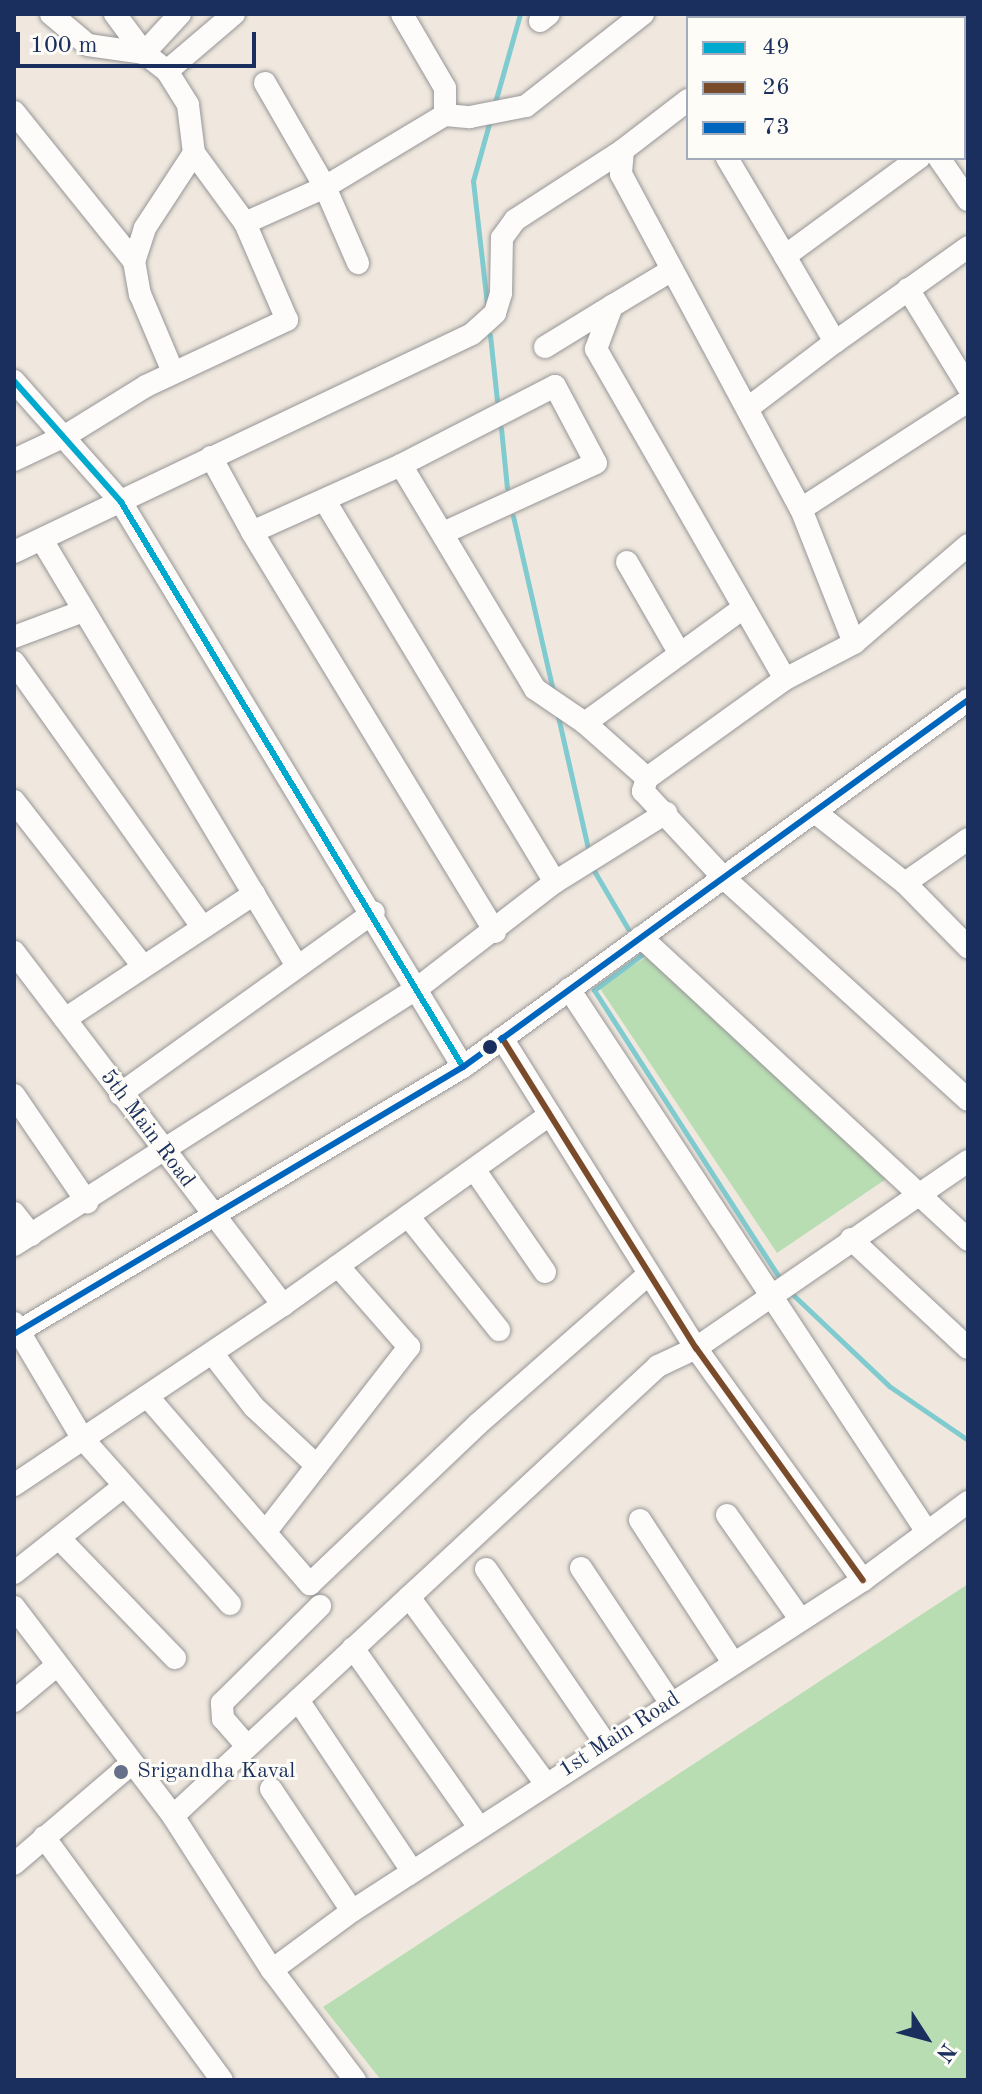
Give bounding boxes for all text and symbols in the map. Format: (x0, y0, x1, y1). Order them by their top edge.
scale bar (20, 16, 260, 66)
legend (686, 16, 966, 160)
text: 100 m (30, 34, 98, 58)
text: 49 (762, 36, 790, 60)
text: 26 (762, 76, 790, 100)
text: 73 (762, 116, 790, 140)
unlabelled marker (482, 1039, 498, 1055)
street label: 5th Main Road (94, 1065, 200, 1193)
street label: 1st Main Road (555, 1686, 685, 1784)
place label: Srigandha Kaval (137, 1759, 295, 1785)
marker: Srigandha Kaval (112, 1763, 130, 1781)
north arrow (886, 1998, 966, 2078)
text: N (932, 2039, 959, 2065)

